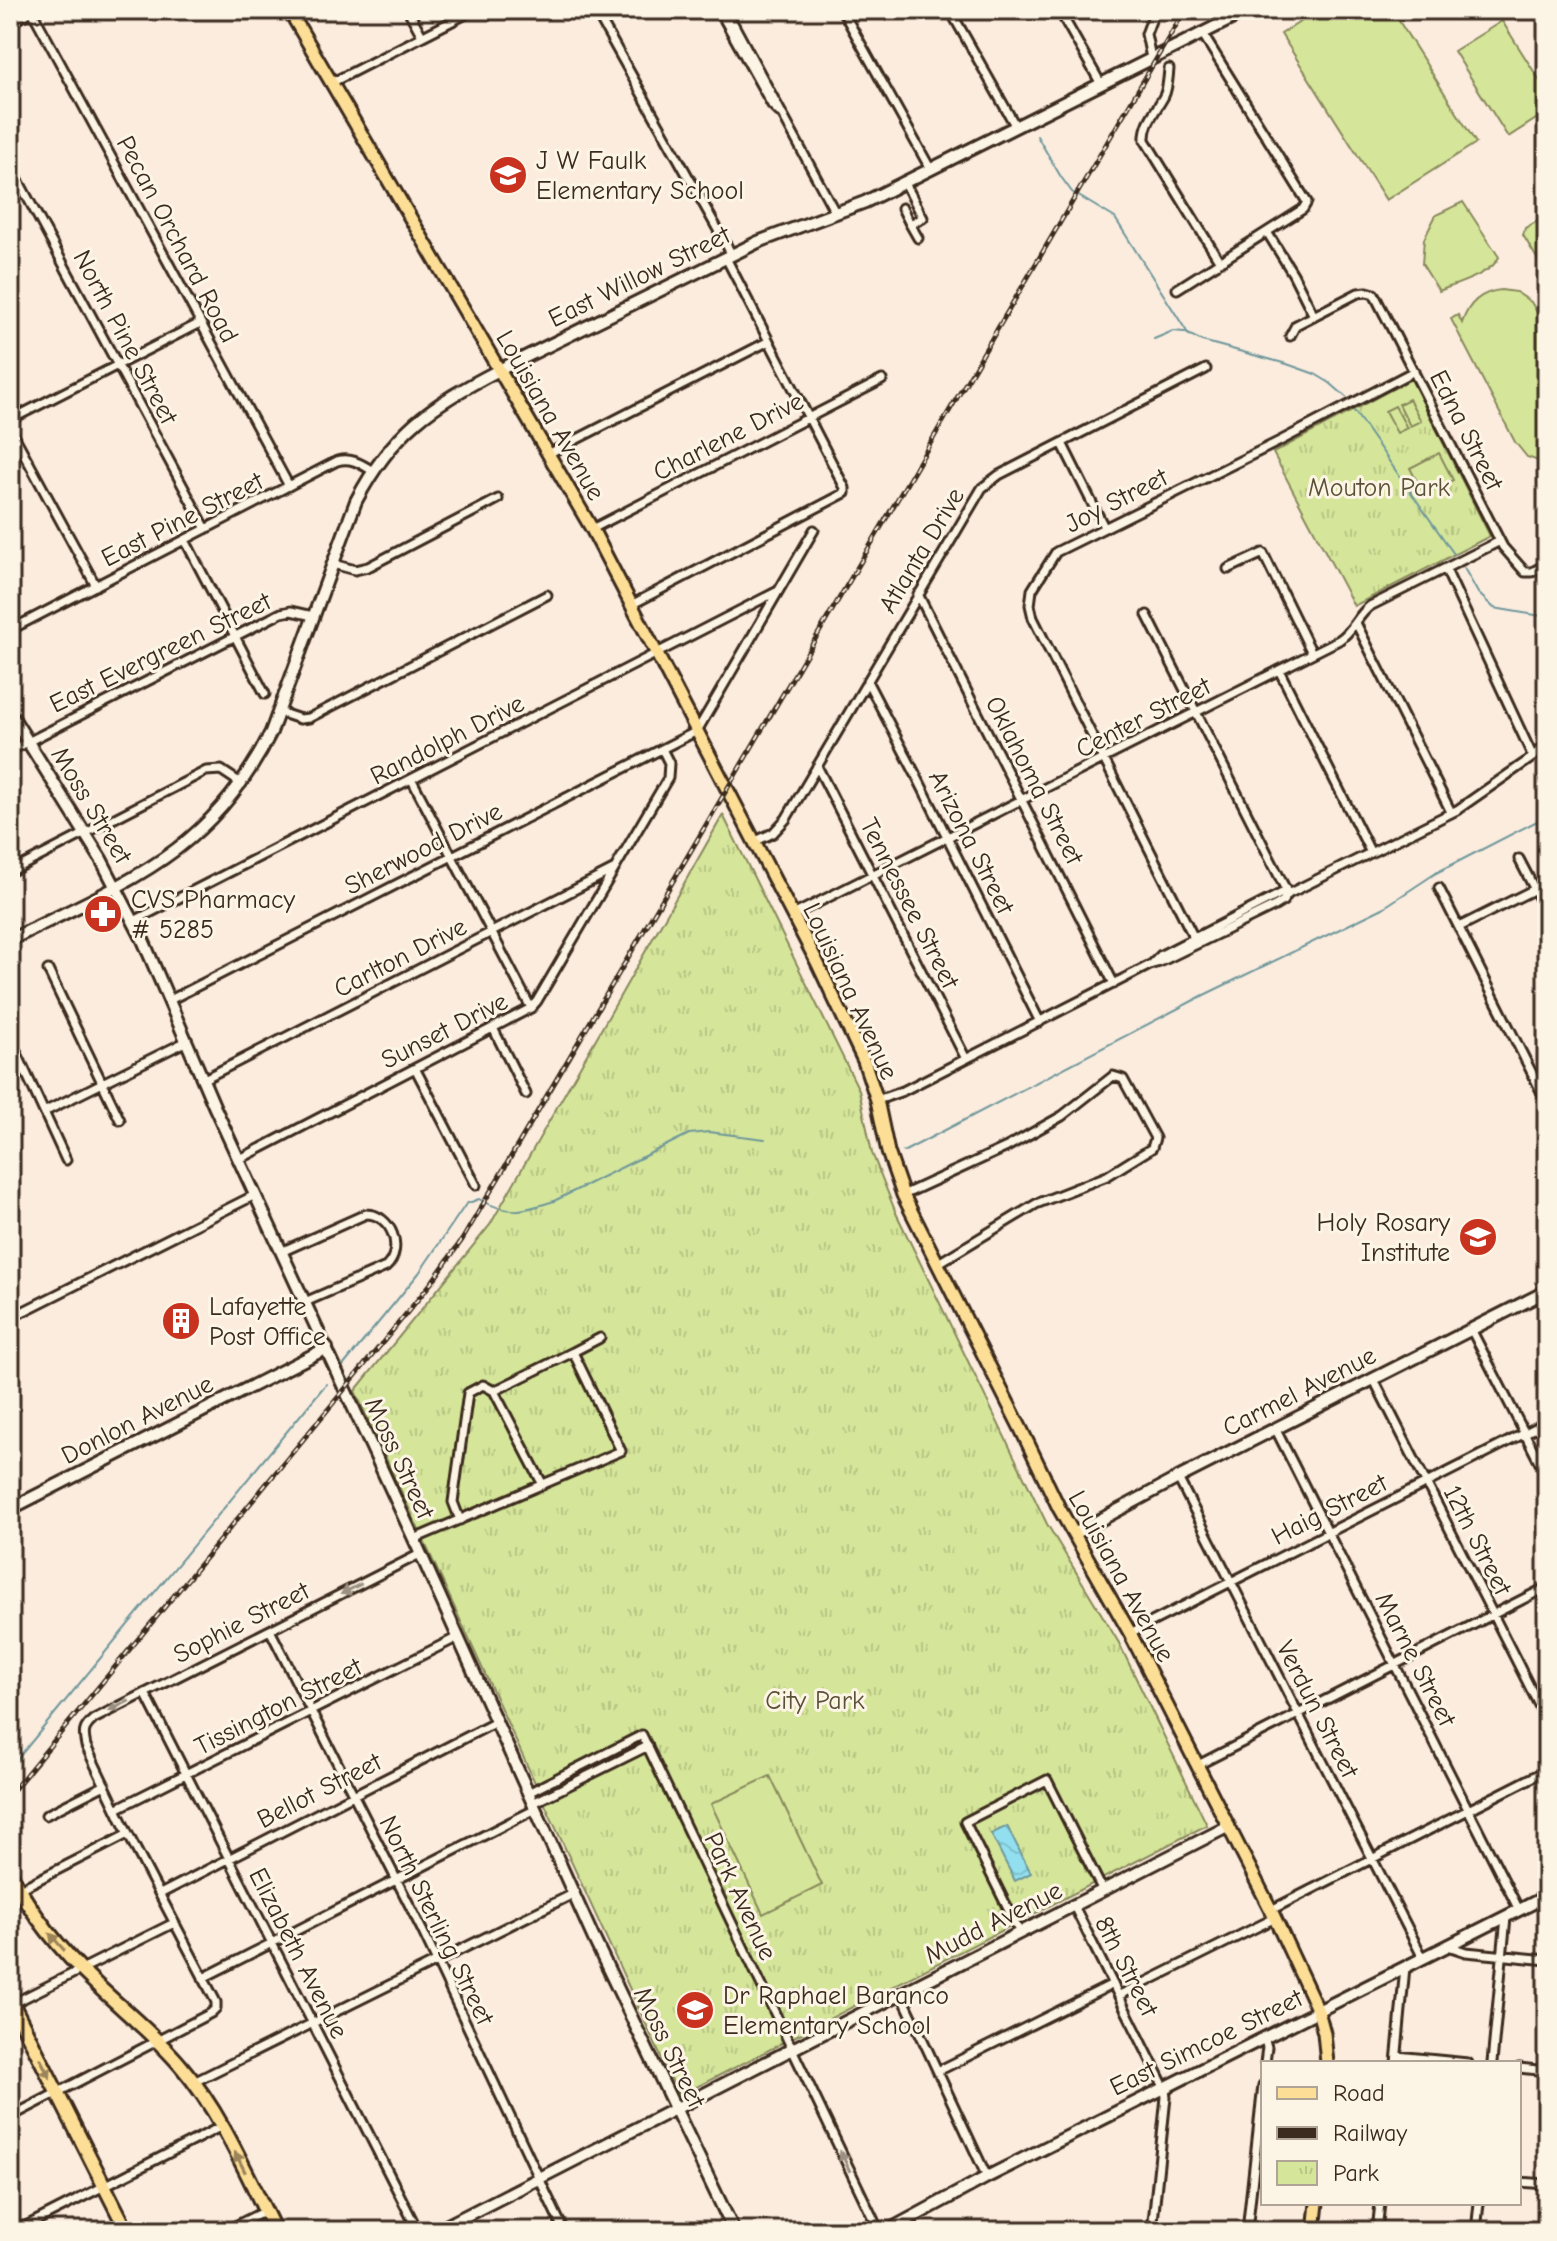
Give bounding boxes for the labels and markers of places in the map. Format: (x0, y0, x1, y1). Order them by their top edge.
place label: J W Faulk Elementary School (536, 146, 744, 206)
school or university icon: J W Faulk Elementary School (487, 154, 529, 196)
place label: CVS Pharmacy # 5285 (131, 885, 296, 945)
pharmacy icon: CVS Pharmacy # 5285 (82, 893, 124, 935)
place label: Holy Rosary Institute (1317, 1208, 1450, 1268)
school or university icon: Holy Rosary Institute (1457, 1216, 1499, 1258)
place label: Lafayette Post Office (209, 1292, 326, 1352)
building icon: Lafayette Post Office (160, 1300, 202, 1342)
place label: Dr Raphael Baranco Elementary School (723, 1981, 949, 2041)
school or university icon: Dr Raphael Baranco Elementary School (674, 1989, 716, 2031)

